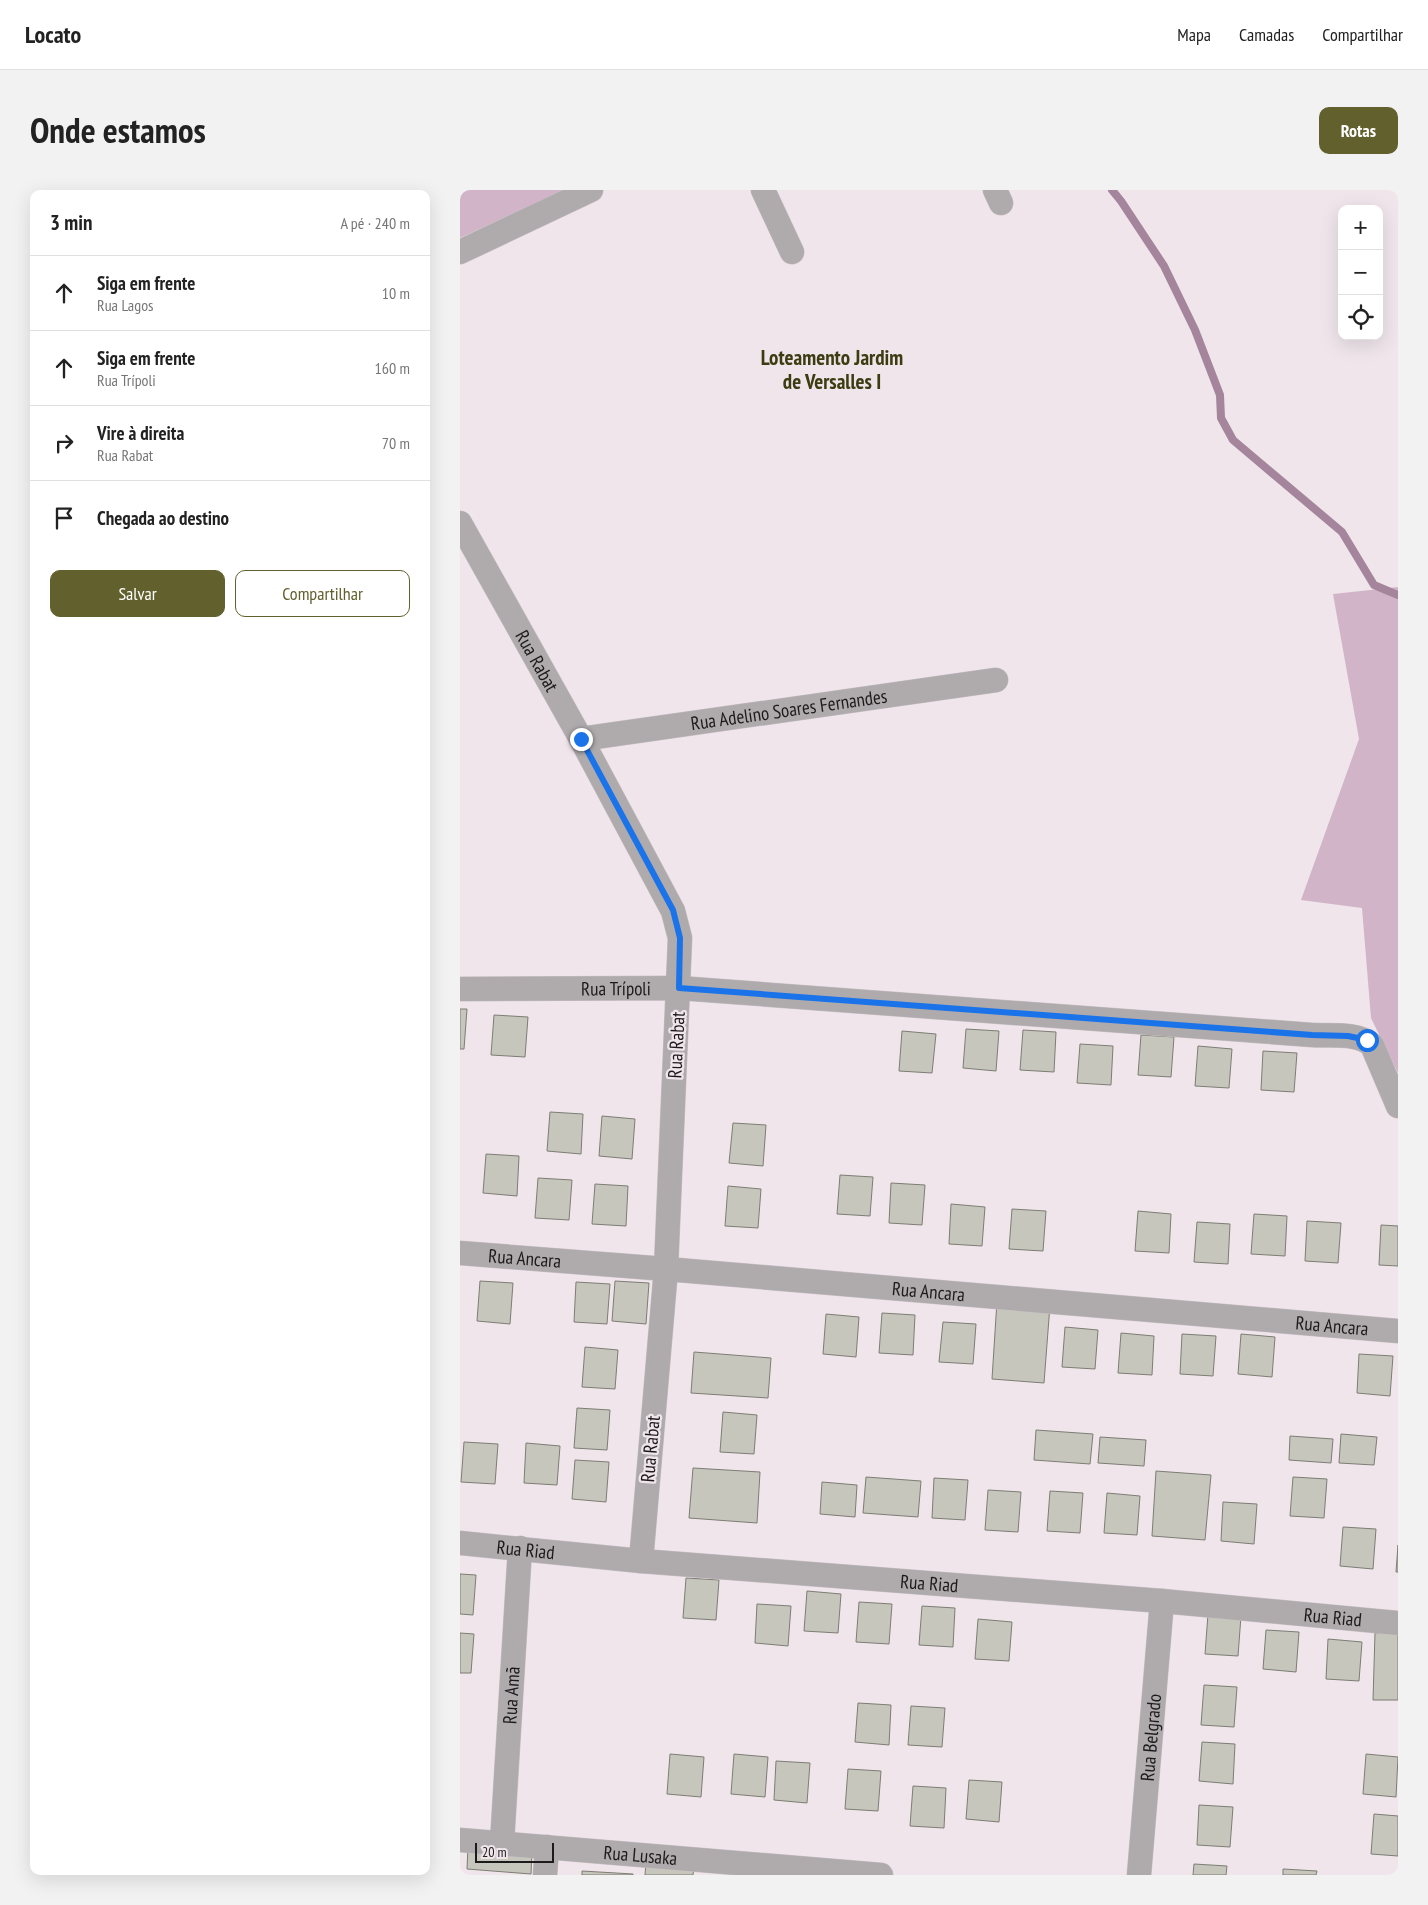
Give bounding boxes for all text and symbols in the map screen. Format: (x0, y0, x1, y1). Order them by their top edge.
text: Locato (25, 19, 81, 50)
text: Mapa (1177, 23, 1211, 46)
text: Camadas (1239, 23, 1294, 46)
text: Compartilhar (1322, 23, 1403, 46)
text: Onde estamos (30, 107, 206, 153)
button: Rotas (1319, 107, 1398, 154)
map controls (1338, 205, 1383, 340)
button: + (1338, 205, 1383, 250)
text: 3 min (50, 209, 92, 236)
text: A pé · 240 m (340, 213, 410, 233)
button: − (1338, 250, 1383, 295)
text: Siga em frente (97, 271, 195, 295)
icon: ahead (50, 279, 78, 307)
text: 10 m (382, 283, 410, 303)
text: Rua Lagos (97, 295, 153, 315)
button: locate (1338, 295, 1383, 340)
district label: Loteamento Jardim de Versalles I (761, 344, 903, 395)
text: Siga em frente (97, 346, 195, 370)
icon: ahead (50, 354, 78, 382)
text: 160 m (375, 358, 410, 378)
text: Rua Trípoli (97, 370, 156, 390)
text: Vire à direita (97, 421, 184, 445)
icon: right (50, 429, 78, 457)
text: 70 m (382, 433, 410, 453)
text: Rua Rabat (97, 445, 153, 465)
icon: arrive (50, 504, 78, 532)
text: Chegada ao destino (97, 506, 229, 530)
button: Salvar (50, 570, 225, 617)
button: Compartilhar (235, 570, 410, 617)
street label: Rua Rabat (510, 626, 564, 697)
street label: Rua Adelino Soares Fernandes (689, 684, 889, 735)
route end (570, 728, 593, 751)
street label: Rua Trípoli (581, 976, 651, 1000)
street label: Rua Rabat (662, 1010, 690, 1079)
route start (1356, 1029, 1379, 1052)
street label: Rua Ancara (487, 1243, 562, 1273)
street label: Rua Ancara (891, 1276, 966, 1306)
street label: Rua Ancara (1295, 1310, 1369, 1340)
street label: Rua Rabat (635, 1414, 665, 1483)
street label: Rua Riad (496, 1535, 556, 1564)
street label: Rua Riad (899, 1569, 959, 1597)
street label: Rua Riad (1303, 1602, 1363, 1632)
street label: Rua Amã (497, 1666, 525, 1725)
street label: Rua Belgrado (1135, 1693, 1166, 1782)
scale bar (475, 1840, 554, 1863)
street label: Rua Lusaka (603, 1840, 678, 1870)
text: 20 m (482, 1843, 507, 1861)

